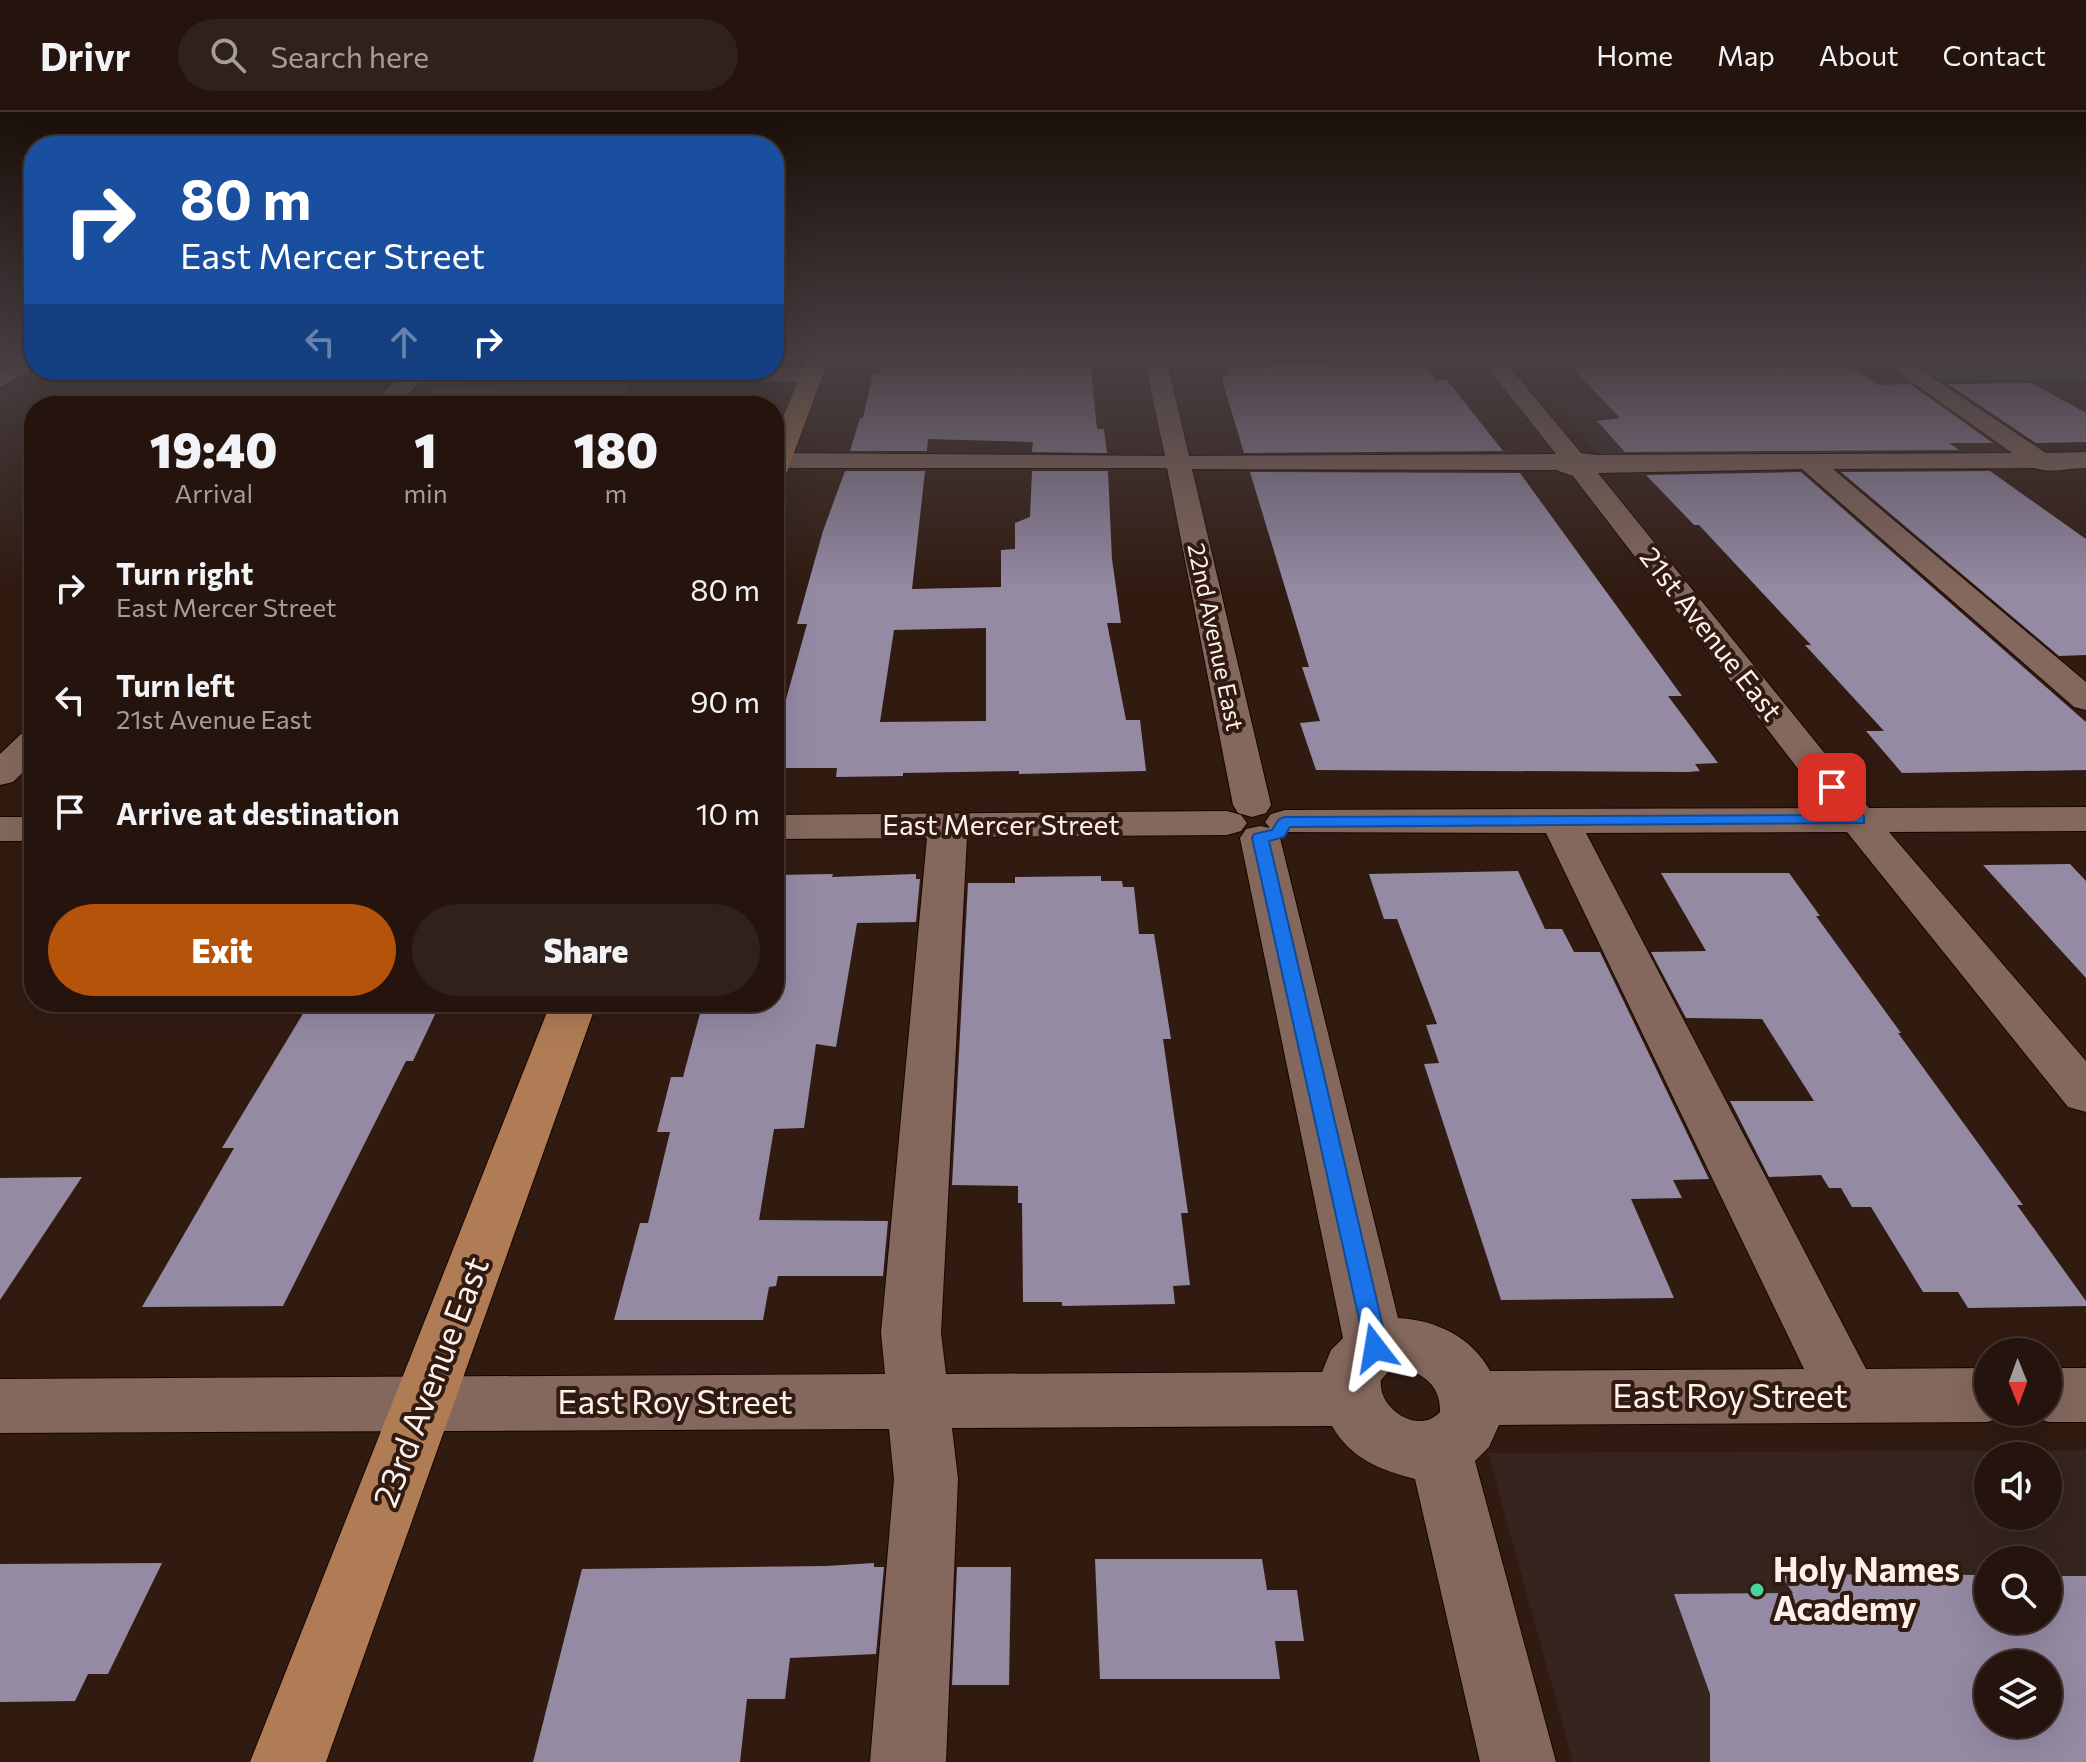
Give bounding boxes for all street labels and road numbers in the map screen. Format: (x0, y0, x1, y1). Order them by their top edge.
street label: 22nd Avenue East (1182, 540, 1251, 733)
street label: 21st Avenue East (1633, 540, 1790, 727)
street label: East Mercer Street (882, 807, 1120, 841)
street label: 23rd Avenue East (362, 1250, 496, 1512)
street label: East Roy Street (1612, 1373, 1848, 1415)
street label: East Roy Street (557, 1379, 793, 1421)

